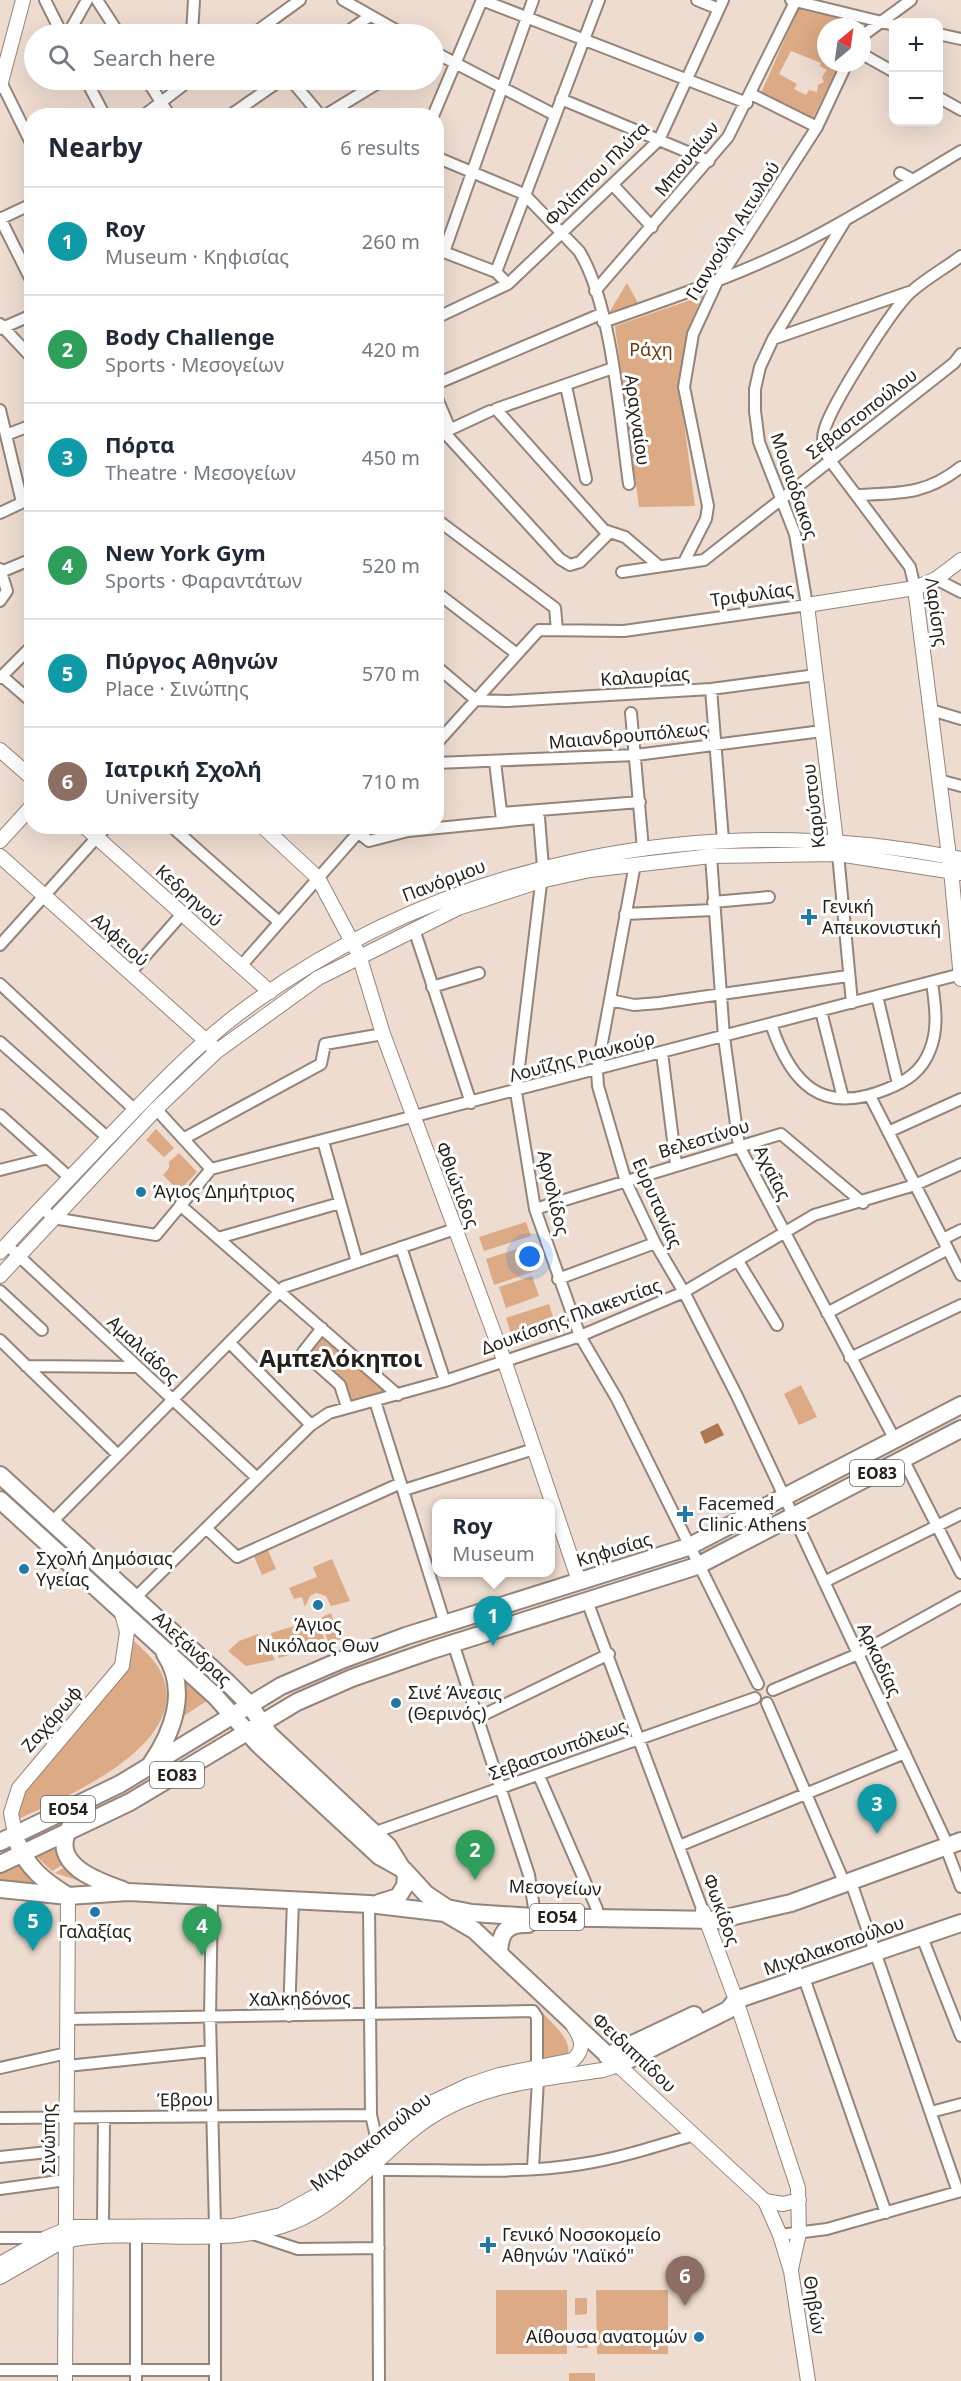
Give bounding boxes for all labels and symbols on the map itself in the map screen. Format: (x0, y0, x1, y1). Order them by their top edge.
north arrow (817, 18, 871, 72)
street label: Φιλίππου Πλύτα (539, 116, 654, 231)
street label: Μπουαίων (649, 116, 724, 201)
street label: Γιαννούλη Αιτωλού (680, 156, 785, 305)
park label: Ράχη (629, 337, 673, 361)
street label: Σεβαστοπούλου (801, 362, 922, 464)
street label: Αραχναίου (620, 373, 656, 467)
street label: Μοισιόδακος (765, 429, 825, 542)
street label: Τριφυλίας (709, 576, 795, 612)
street label: Λαρίσης (920, 576, 954, 648)
street label: Καλαυρίας (599, 661, 691, 691)
street label: Μαιανδρουπόλεως (548, 716, 708, 754)
street label: Καρύστου (796, 762, 830, 850)
street label: Πανόρμου (398, 853, 489, 907)
street label: Κεδρηνού (151, 859, 228, 932)
place label: Γενική Απεικονιστική (822, 894, 941, 939)
street label: Αλφειού (87, 907, 155, 971)
marker: Γενική Απεικονιστική (800, 908, 818, 926)
street label: Λουΐζης Ριανκούρ (506, 1025, 657, 1087)
street label: Βελεστίνου (655, 1113, 752, 1163)
street label: Φθιώτιδος (431, 1138, 485, 1231)
street label: Αχαΐας (749, 1141, 797, 1204)
street label: Αργολίδος (533, 1148, 575, 1238)
street label: Ευρυτανίας (627, 1154, 689, 1252)
place label: Άγιος Δημήτριος (153, 1179, 295, 1203)
marker: Άγιος Δημήτριος (134, 1185, 148, 1199)
your location (515, 1242, 544, 1271)
street label: Δουκίσσης Πλακεντίας (477, 1272, 664, 1360)
street label: Αμαλιάδος (103, 1310, 185, 1389)
district label: Αμπελόκηποι (259, 1341, 423, 1374)
road number: ΕΟ83 (850, 1460, 904, 1486)
place label: Facemed Clinic Athens (698, 1491, 807, 1536)
marker: Facemed Clinic Athens (676, 1505, 694, 1523)
street label: Κηφισίας (573, 1526, 654, 1572)
place label: Σχολή Δημόσιας Υγείας (36, 1546, 173, 1591)
marker: Σχολή Δημόσιας Υγείας (17, 1562, 31, 1576)
pin: 1 (474, 1596, 512, 1646)
marker: Άγιος Νικόλαος Θων (311, 1598, 325, 1612)
street label: Αλεξάνδρας (148, 1606, 237, 1691)
place label: Άγιος Νικόλαος Θων (257, 1612, 379, 1657)
street label: Αρκαδίας (852, 1619, 908, 1701)
street label: Ζαχάρωφ (16, 1680, 87, 1757)
place label: Σινέ Άνεσις (Θερινός) (408, 1680, 502, 1725)
marker: Σινέ Άνεσις (Θερινός) (389, 1696, 403, 1710)
street label: Σεβαστουπόλεως (486, 1713, 630, 1785)
road number: ΕΟ83 (150, 1762, 204, 1788)
pin: 3 (858, 1784, 896, 1834)
road number: ΕΟ54 (41, 1796, 95, 1822)
pin: 2 (456, 1830, 494, 1880)
street label: Φωκίδος (698, 1870, 746, 1949)
street label: Μεσογείων (508, 1873, 602, 1901)
pin: 5 (14, 1902, 52, 1951)
road number: ΕΟ54 (530, 1904, 584, 1930)
marker: Γαλαξίας (88, 1905, 102, 1919)
pin: 4 (182, 1906, 222, 1956)
street label: Μιχαλακοπούλου (760, 1910, 907, 1980)
place label: Γαλαξίας (58, 1919, 132, 1943)
street label: Χαλκηδόνος (249, 1985, 351, 2011)
street label: Φειδιππίδου (587, 2007, 682, 2097)
street label: Μιχαλακοπούλου (305, 2086, 436, 2196)
street label: Έβρου (157, 2087, 213, 2111)
street label: Σινώπης (36, 2103, 60, 2174)
place label: Γενικό Νοσοκομείο Αθηνών "Λαϊκό" (502, 2222, 661, 2267)
marker: Γενικό Νοσοκομείο Αθηνών "Λαϊκό" (479, 2236, 497, 2254)
pin: 6 (666, 2256, 704, 2306)
street label: Θηβών (798, 2274, 831, 2336)
place label: Αίθουσα ανατομών (526, 2324, 687, 2348)
marker: Αίθουσα ανατομών (692, 2330, 706, 2344)

